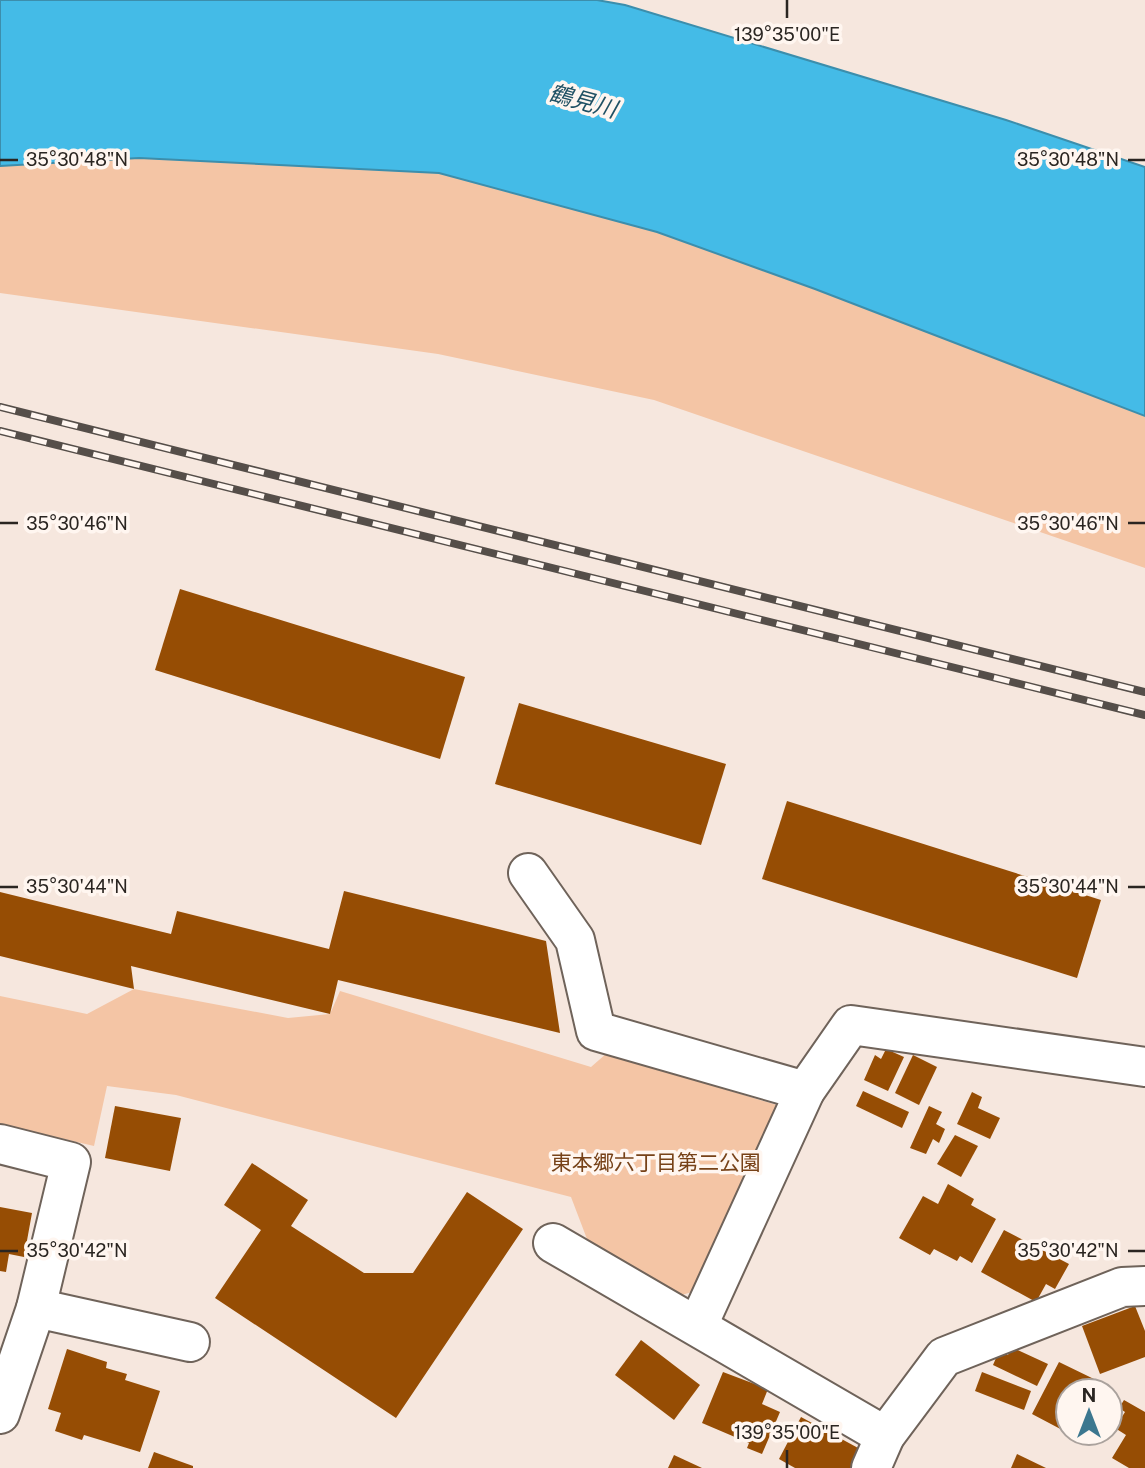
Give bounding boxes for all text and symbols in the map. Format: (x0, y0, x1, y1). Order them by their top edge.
text: 139°35'00"E (734, 24, 840, 45)
water label: 鶴見川 (546, 79, 623, 123)
text: 35°30'48"N (26, 149, 128, 170)
text: 35°30'48"N (1017, 149, 1119, 170)
text: 35°30'46"N (26, 513, 128, 534)
text: 35°30'46"N (1017, 513, 1119, 534)
text: 35°30'44"N (26, 876, 128, 897)
text: 35°30'44"N (1017, 876, 1119, 897)
park label: 東本郷六丁目第二公園 (551, 1150, 761, 1175)
text: 35°30'42"N (26, 1240, 128, 1261)
text: 35°30'42"N (1017, 1240, 1119, 1261)
north arrow (1054, 1377, 1124, 1447)
text: N (1082, 1384, 1096, 1406)
text: 139°35'00"E (734, 1422, 840, 1443)

